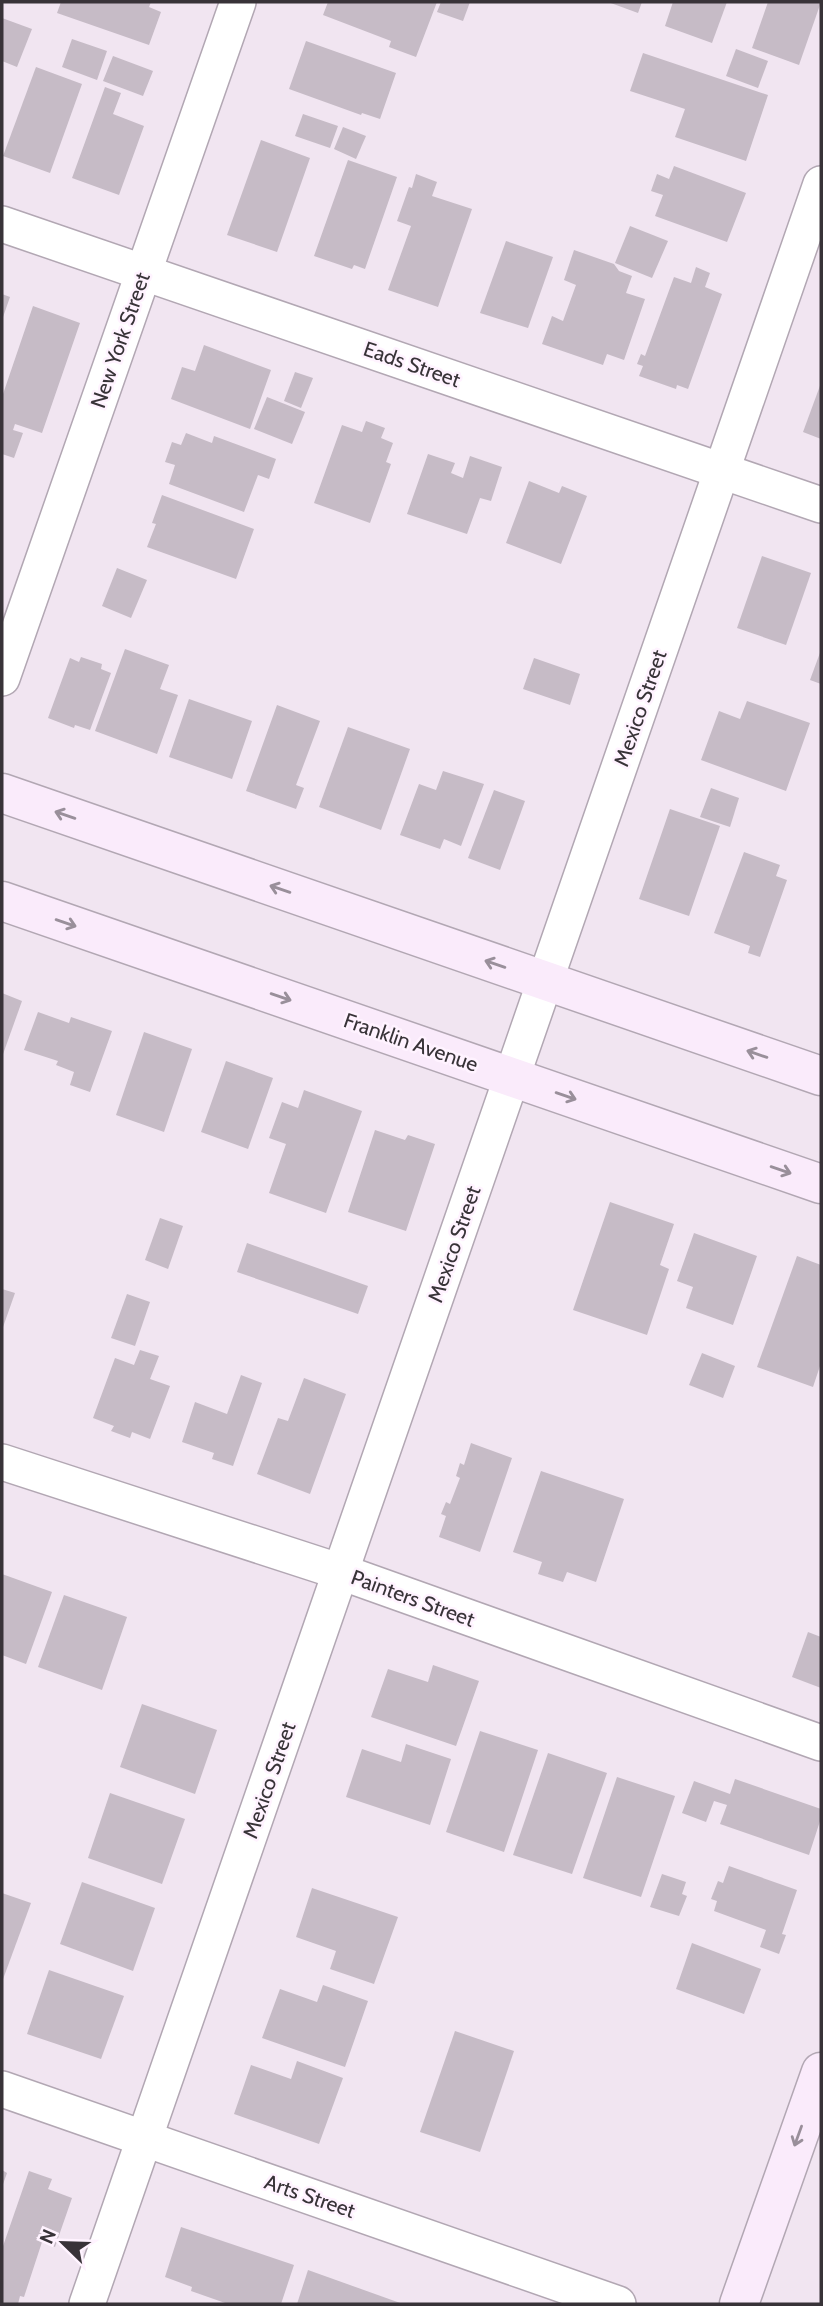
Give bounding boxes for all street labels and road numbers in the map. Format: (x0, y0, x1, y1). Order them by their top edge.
street label: New York Street (85, 269, 155, 411)
street label: Eads Street (360, 336, 464, 392)
street label: Mexico Street (608, 646, 672, 770)
street label: Franklin Avenue (341, 1007, 482, 1077)
street label: Mexico Street (422, 1182, 486, 1306)
street label: Painters Street (348, 1564, 478, 1632)
street label: Mexico Street (237, 1718, 301, 1842)
street label: Arts Street (261, 2169, 359, 2223)

